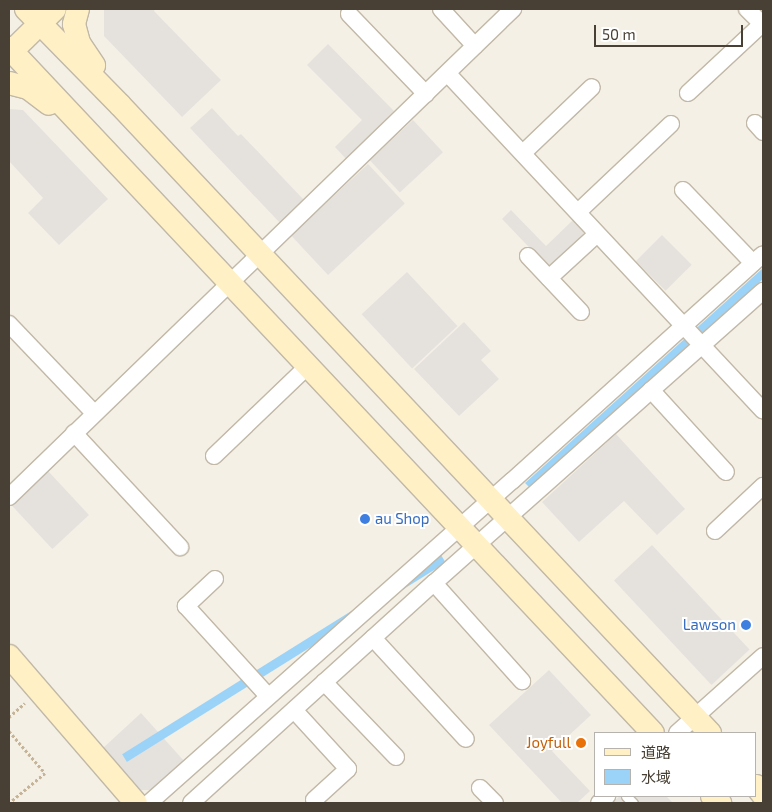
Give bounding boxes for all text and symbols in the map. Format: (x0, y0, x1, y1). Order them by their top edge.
scale bar (597, 15, 746, 47)
text: 50 m (602, 25, 636, 43)
place label: au Shop (375, 510, 429, 528)
marker: au Shop (359, 513, 371, 525)
place label: Lawson (683, 616, 736, 634)
marker: Lawson (740, 619, 752, 631)
legend (594, 732, 757, 797)
place label: Joyfull (526, 734, 571, 752)
marker: Joyfull (575, 737, 587, 749)
text: 道路 (641, 743, 671, 761)
text: 水域 (641, 768, 671, 786)

